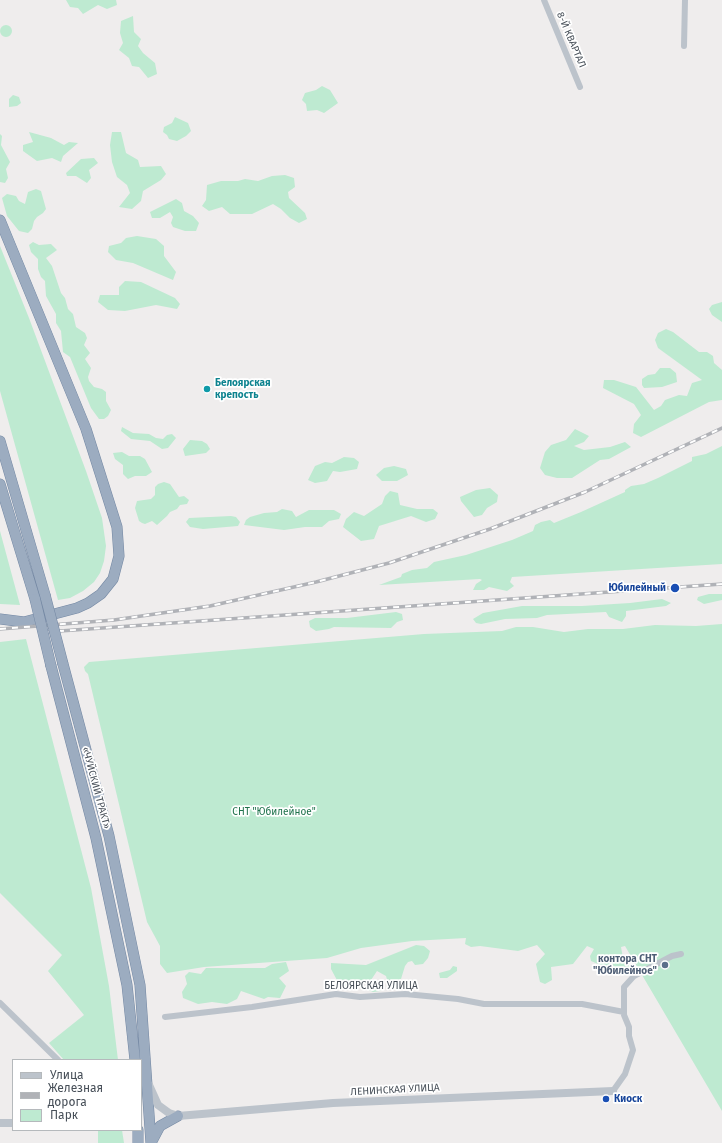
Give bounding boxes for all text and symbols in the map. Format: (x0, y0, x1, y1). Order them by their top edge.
street label: 8-Й КВАРТАЛ (554, 10, 588, 70)
place label: Белоярская крепость (215, 377, 271, 400)
marker: Белоярская крепость (202, 384, 212, 394)
place label: Юбилейный (609, 582, 666, 594)
marker: Юбилейный (669, 582, 681, 594)
street label: «ЧУЙСКИЙ ТРАКТ» (79, 746, 113, 830)
park label: СНТ "Юбилейное" (232, 806, 316, 818)
place label: контора СНТ "Юбилейное" (593, 953, 657, 976)
marker: контора СНТ "Юбилейное" (660, 960, 670, 970)
street label: БЕЛОЯРСКАЯ УЛИЦА (324, 980, 418, 992)
legend (12, 1059, 142, 1131)
text: Улица (50, 1068, 84, 1082)
text: Железная дорога (48, 1081, 103, 1109)
street label: ЛЕНИНСКАЯ УЛИЦА (350, 1082, 440, 1098)
place label: Киоск (614, 1093, 642, 1105)
marker: Киоск (601, 1094, 611, 1104)
text: Парк (50, 1108, 78, 1122)

